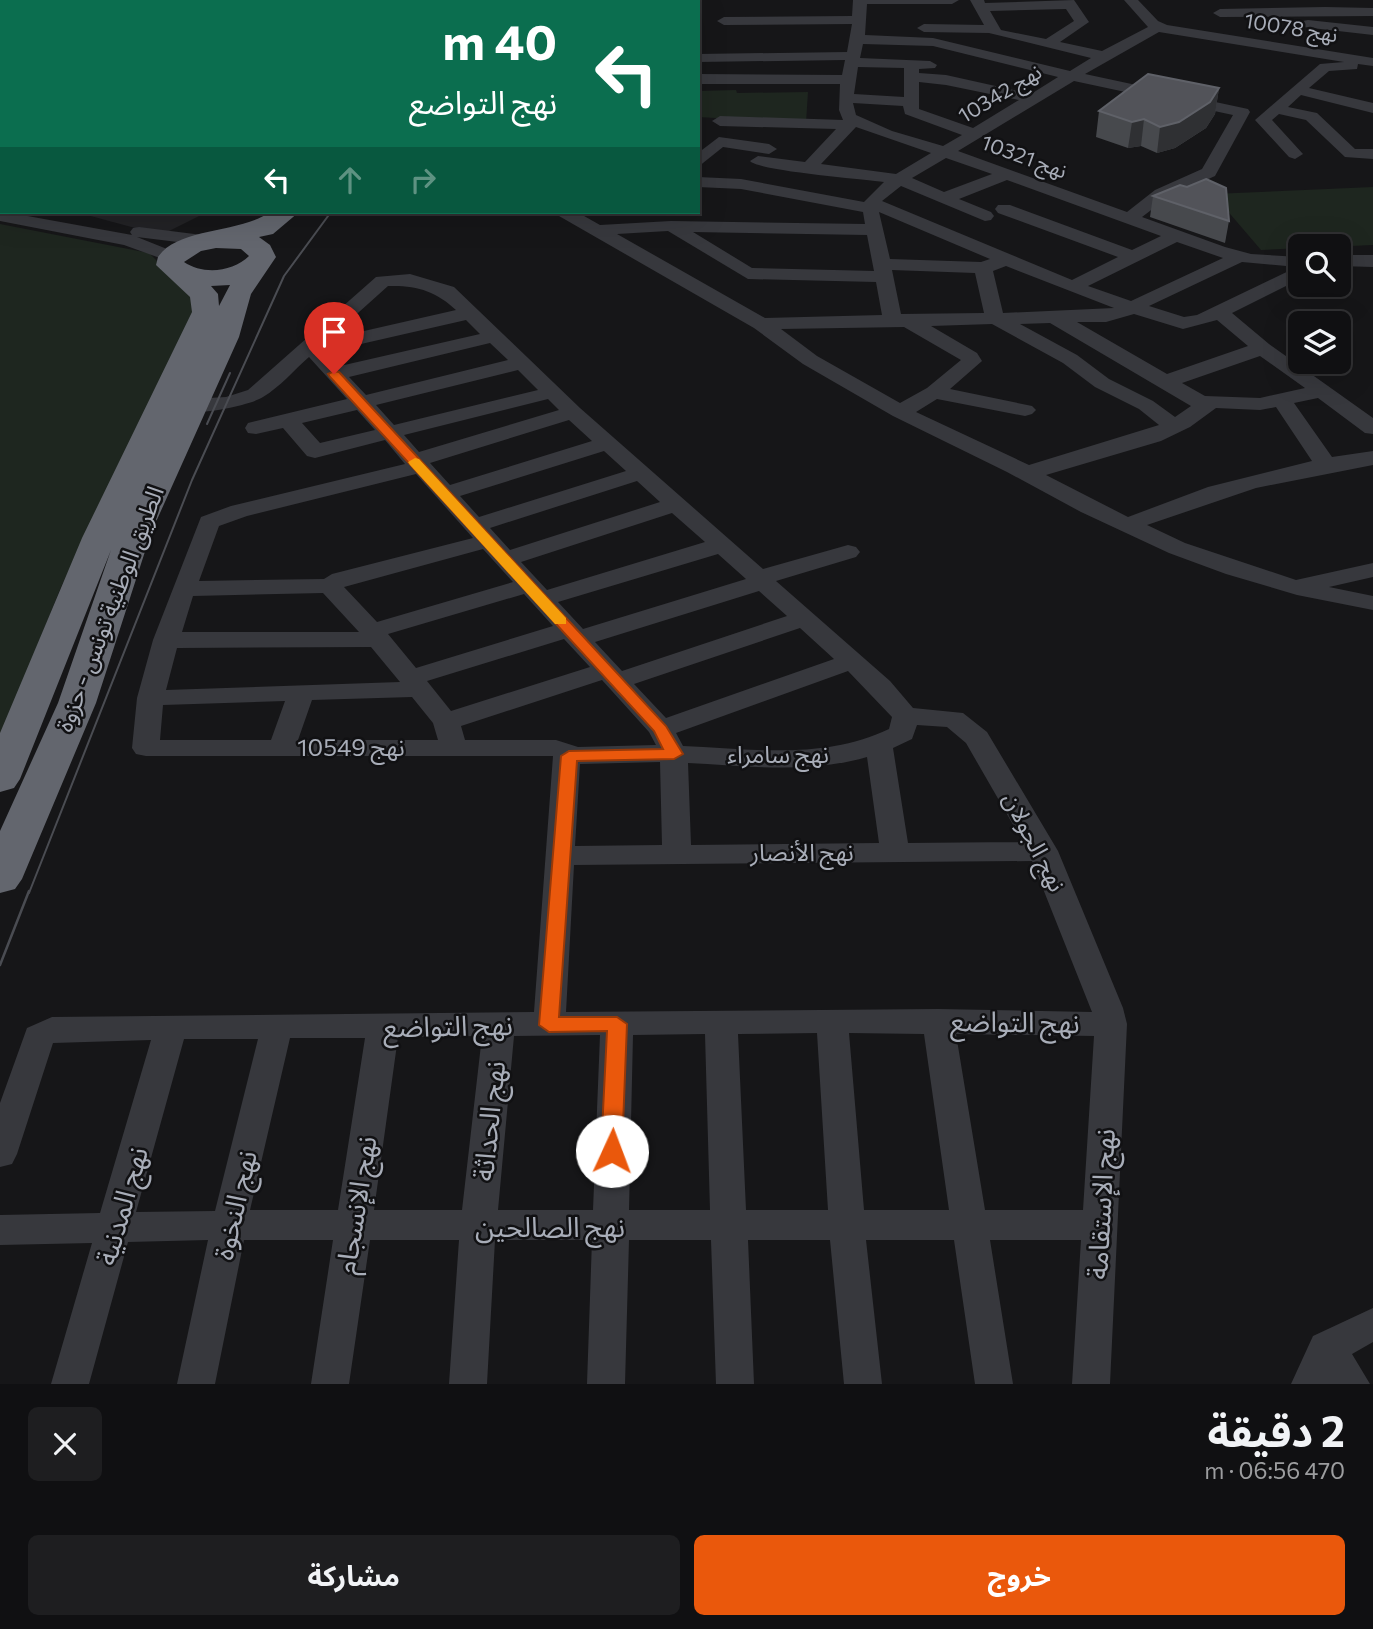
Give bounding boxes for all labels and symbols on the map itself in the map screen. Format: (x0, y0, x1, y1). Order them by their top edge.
street label: نهج 10078 (1242, 7, 1340, 50)
street label: نهج 10342 (953, 58, 1047, 131)
street label: نهج 10321 (977, 129, 1071, 186)
pin (304, 302, 364, 374)
street label: الطريق الوطنية تونس - حزوة (48, 482, 171, 736)
street label: نهج 10549 (297, 732, 405, 765)
street label: نهج سامراء (727, 739, 829, 772)
street label: نهج الجولان (994, 787, 1073, 898)
street label: نهج الأنصار (749, 837, 854, 870)
street label: نهج التواضع (950, 1003, 1080, 1044)
street label: نهج التواضع (383, 1007, 513, 1048)
street label: نهج الحداثة (465, 1059, 516, 1183)
position arrow (575, 1114, 649, 1188)
street label: نهج الإستقامة (1079, 1128, 1126, 1280)
street label: نهج الإنسجام (327, 1133, 388, 1277)
street label: نهج المدنية (88, 1142, 159, 1270)
street label: نهج النخوة (205, 1147, 268, 1264)
street label: نهج الصالحين (475, 1209, 625, 1248)

